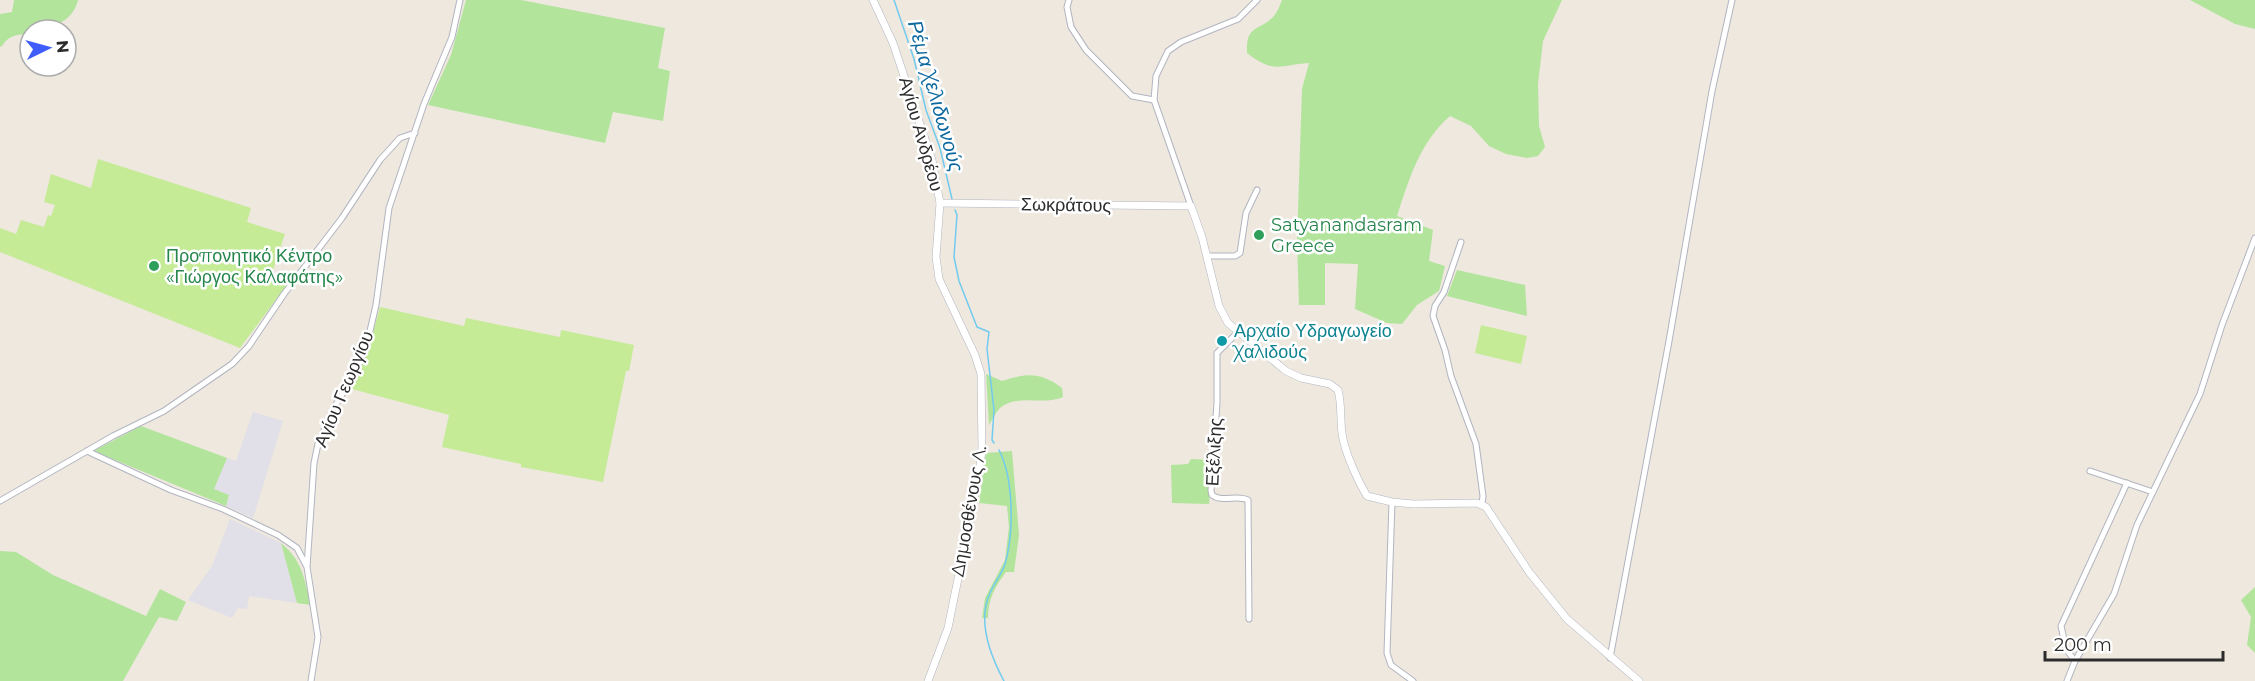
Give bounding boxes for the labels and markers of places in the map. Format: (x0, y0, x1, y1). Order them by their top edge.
place label: Satyanandasram Greece (1271, 214, 1422, 257)
marker: Satyanandasram Greece (1252, 228, 1266, 242)
place label: Προπονητικό Κέντρο «Γιώργος Καλαφάτης» (166, 245, 343, 288)
marker: Προπονητικό Κέντρο «Γιώργος Καλαφάτης» (147, 259, 161, 273)
place label: Αρχαίο Υδραγωγείο Χαλιδούς (1231, 320, 1392, 363)
marker: Αρχαίο Υδραγωγείο Χαλιδούς (1215, 334, 1229, 348)

